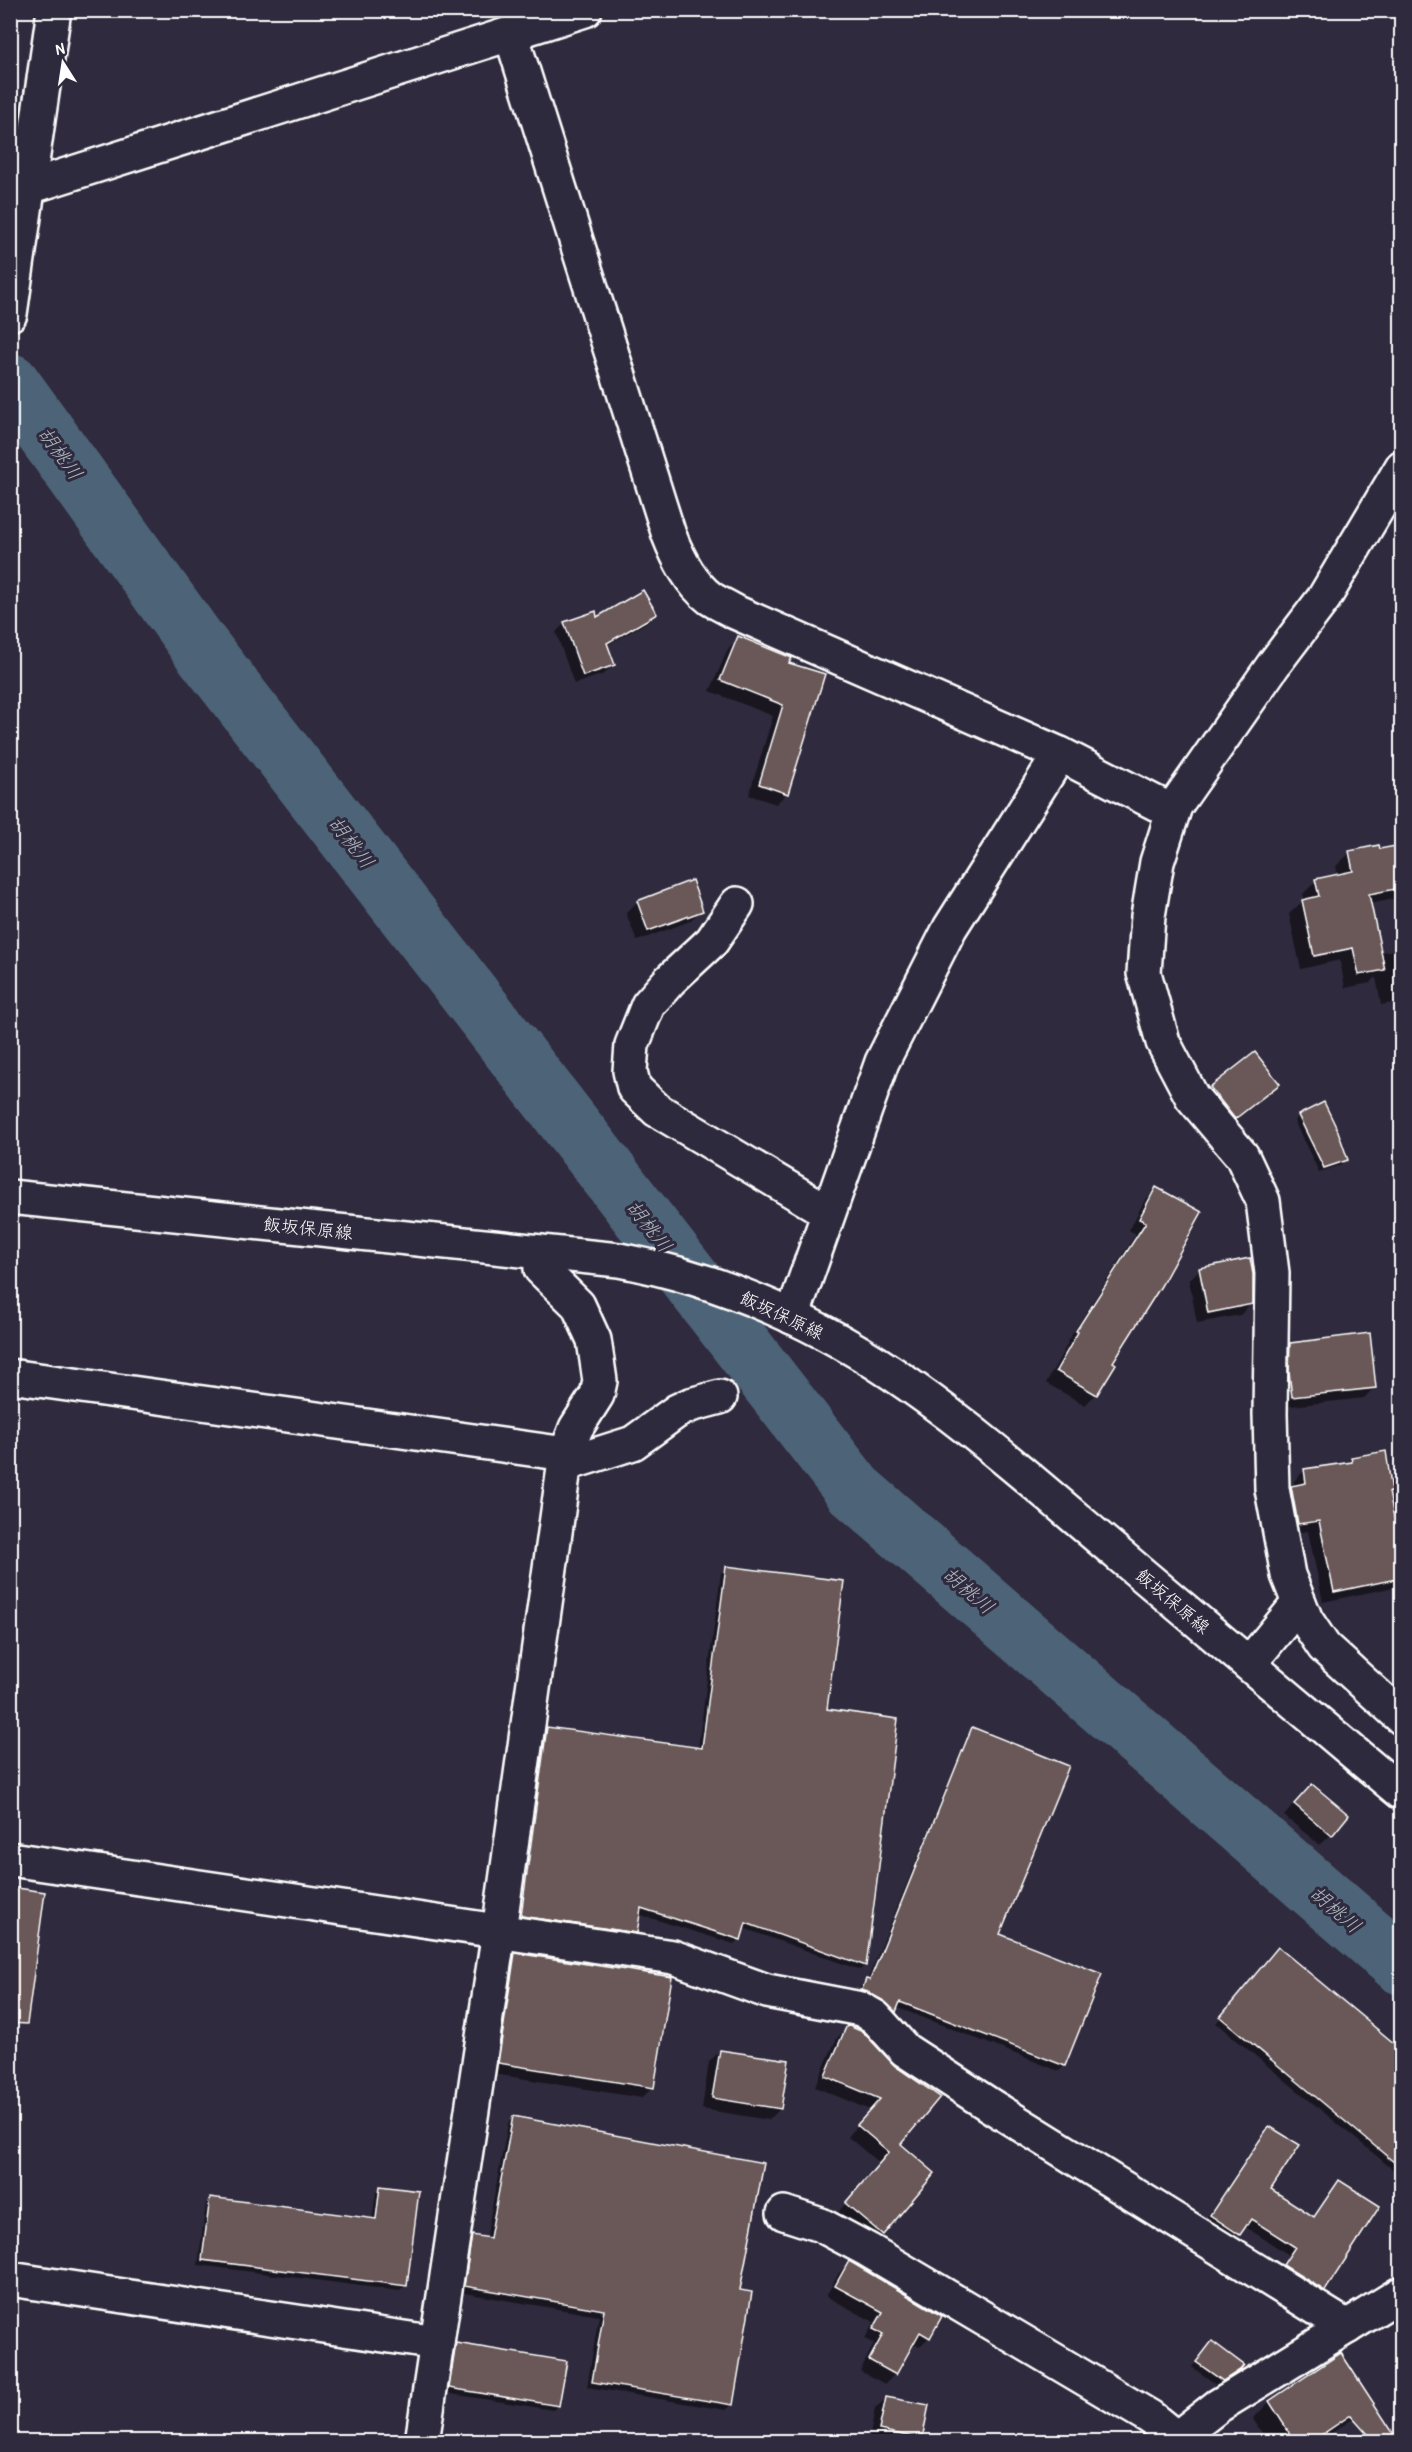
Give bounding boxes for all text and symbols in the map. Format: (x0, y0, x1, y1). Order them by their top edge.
north arrow (33, 33, 93, 93)
text: N (53, 37, 67, 60)
water label: 胡桃川 (32, 421, 90, 485)
water label: 胡桃川 (323, 810, 381, 874)
water label: 胡桃川 (621, 1194, 679, 1258)
street label: 飯坂保原線 (262, 1211, 354, 1245)
street label: 飯坂保原線 (736, 1285, 828, 1345)
water label: 胡桃川 (938, 1560, 1000, 1620)
street label: 飯坂保原線 (1130, 1562, 1216, 1640)
water label: 胡桃川 (1305, 1879, 1367, 1939)

